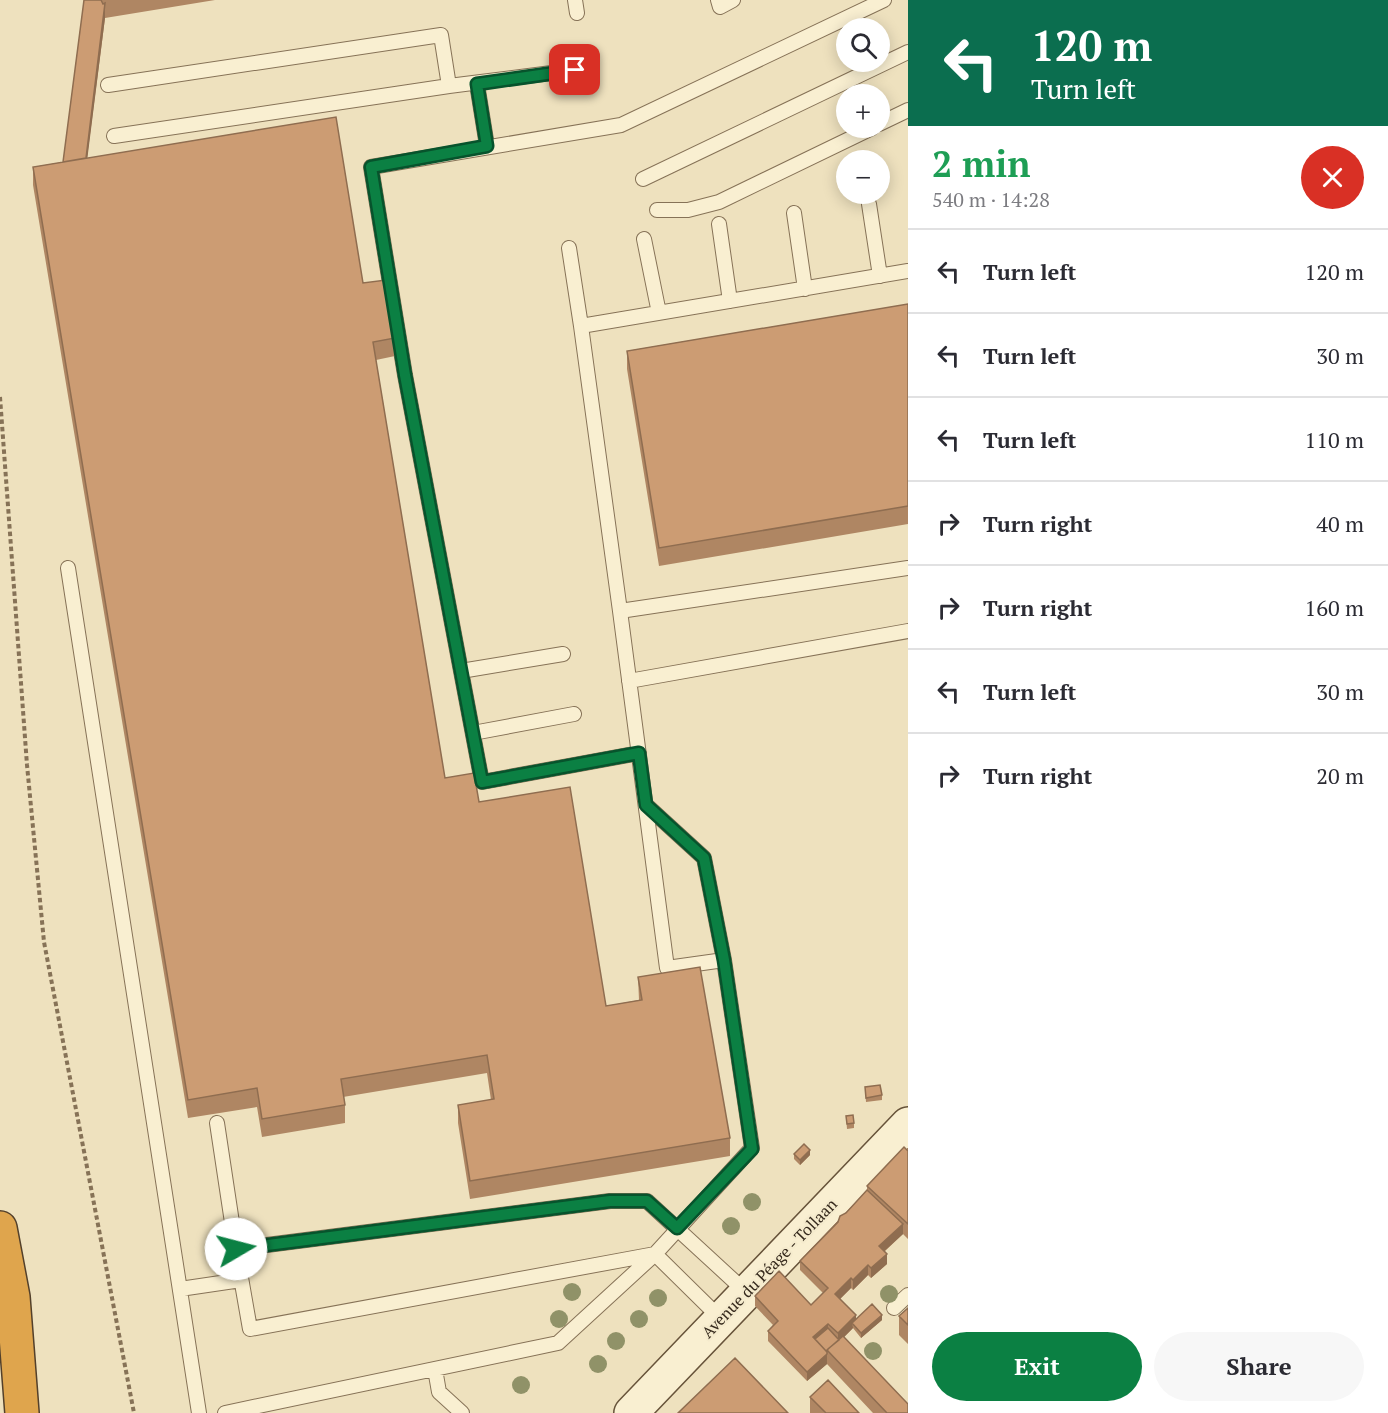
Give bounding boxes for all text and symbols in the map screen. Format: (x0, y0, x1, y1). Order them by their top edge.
text: 120 m (1031, 17, 1152, 73)
map controls (836, 18, 890, 204)
button: search (836, 18, 890, 72)
icon: left (932, 24, 1010, 102)
pin (549, 44, 600, 95)
icon: arrive (558, 53, 591, 86)
text: Turn left (1031, 71, 1136, 107)
button: + (836, 84, 890, 138)
text: 2 min (932, 140, 1030, 187)
button: close (1301, 146, 1364, 209)
button: − (836, 150, 890, 204)
text: 540 m · 14:28 (932, 186, 1050, 213)
icon: left (932, 255, 965, 288)
text: Turn left (983, 257, 1076, 286)
text: 120 m (1304, 257, 1364, 286)
icon: left (932, 339, 965, 372)
text: Turn left (983, 341, 1076, 370)
text: 30 m (1316, 341, 1364, 370)
icon: left (932, 423, 965, 456)
text: Turn left (983, 425, 1076, 454)
text: 110 m (1304, 425, 1364, 454)
icon: right (932, 507, 965, 540)
text: Turn right (983, 509, 1092, 538)
text: 40 m (1316, 509, 1364, 538)
icon: right (932, 591, 965, 624)
text: Turn right (983, 593, 1092, 622)
text: 160 m (1304, 593, 1364, 622)
icon: left (932, 675, 965, 708)
text: Turn left (983, 677, 1076, 706)
text: 30 m (1316, 677, 1364, 706)
icon: right (932, 759, 965, 792)
text: Turn right (983, 761, 1092, 790)
text: 20 m (1316, 761, 1364, 790)
street label: Avenue du Péage - Tollaan (696, 1193, 842, 1343)
position arrow (204, 1217, 268, 1281)
button: Exit (932, 1332, 1142, 1401)
button: Share (1154, 1332, 1364, 1401)

